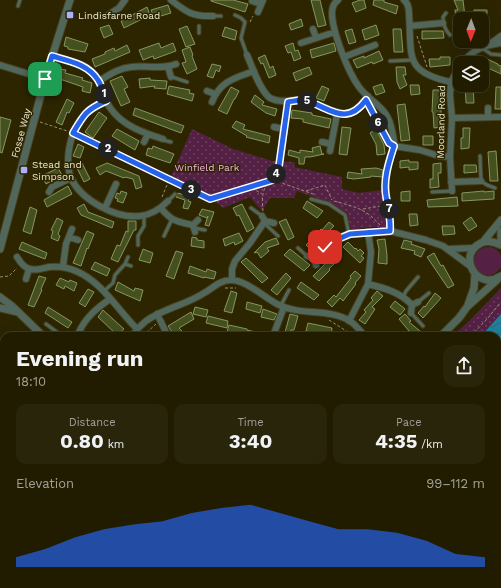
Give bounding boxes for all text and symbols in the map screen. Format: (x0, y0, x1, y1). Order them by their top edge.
marker: Lindisfarne Road (65, 10, 75, 20)
place label: Lindisfarne Road (78, 10, 160, 21)
north arrow (453, 12, 489, 48)
map controls (453, 12, 489, 92)
button: layers (453, 56, 489, 92)
pin (28, 62, 62, 96)
icon: arrive (34, 68, 56, 90)
pin: 1 (94, 84, 114, 104)
street label: Moorland Road (435, 85, 447, 159)
text: 1 (102, 87, 106, 100)
pin: 5 (297, 91, 317, 111)
text: 5 (304, 94, 310, 107)
street label: Fosse Way (9, 106, 33, 159)
pin: 6 (368, 113, 388, 133)
text: 6 (375, 116, 381, 129)
pin: 2 (98, 139, 118, 159)
text: 2 (105, 142, 111, 155)
place label: Stead and Simpson (32, 159, 82, 182)
park label: Winfield Park (175, 162, 240, 173)
pin: 4 (266, 164, 286, 184)
marker: Stead and Simpson (19, 165, 29, 175)
text: 4 (272, 167, 280, 180)
pin: 3 (181, 180, 201, 200)
text: 3 (188, 183, 194, 196)
pin: 7 (379, 199, 399, 219)
text: 7 (386, 202, 392, 215)
pin (308, 230, 342, 264)
icon: check (314, 236, 336, 258)
button: share (443, 345, 485, 387)
text: Evening run (16, 346, 144, 371)
text: 18:10 (16, 374, 46, 389)
text: Distance (69, 416, 116, 429)
text: Time (237, 416, 264, 429)
text: Pace (396, 416, 422, 429)
text: 0.80 (60, 429, 104, 453)
text: 3:40 (229, 429, 272, 453)
text: 4:35 (375, 429, 417, 453)
text: km (104, 438, 124, 451)
text: /km (417, 438, 443, 451)
text: Elevation (16, 476, 74, 491)
text: 99–112 m (426, 476, 485, 491)

